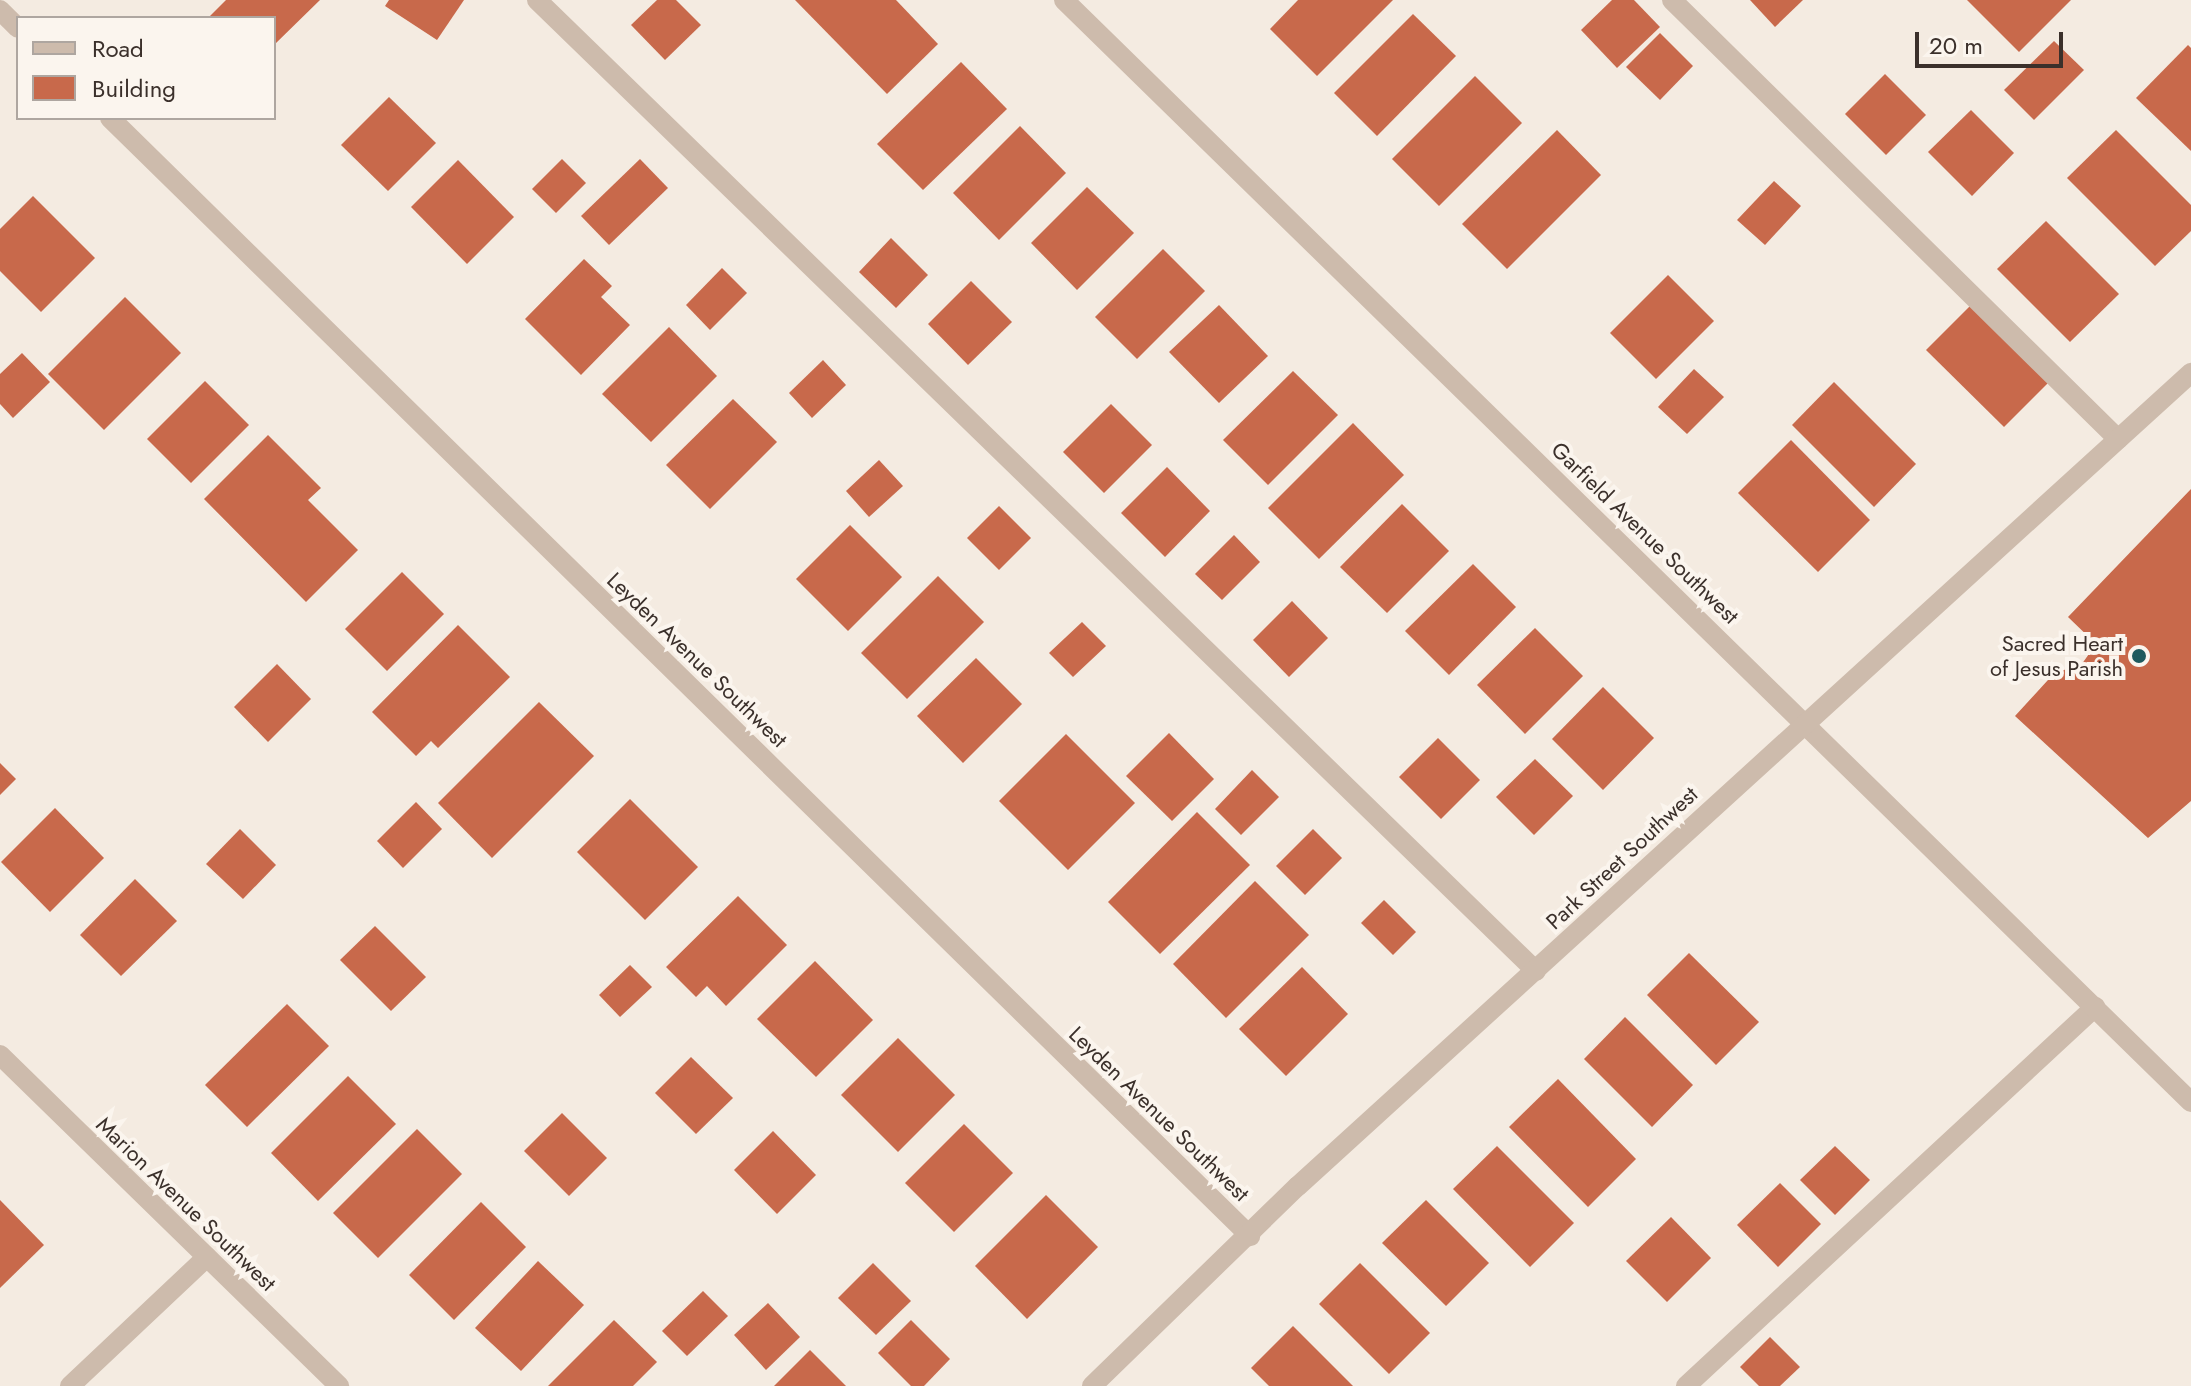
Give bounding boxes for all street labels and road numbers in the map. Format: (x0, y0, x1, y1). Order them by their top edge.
street label: Garfield Avenue Southwest (1546, 437, 1744, 629)
street label: Leyden Avenue Southwest (601, 567, 793, 753)
street label: Park Street Southwest (1541, 781, 1703, 935)
street label: Leyden Avenue Southwest (1063, 1021, 1255, 1207)
street label: Marion Avenue Southwest (91, 1111, 281, 1297)

